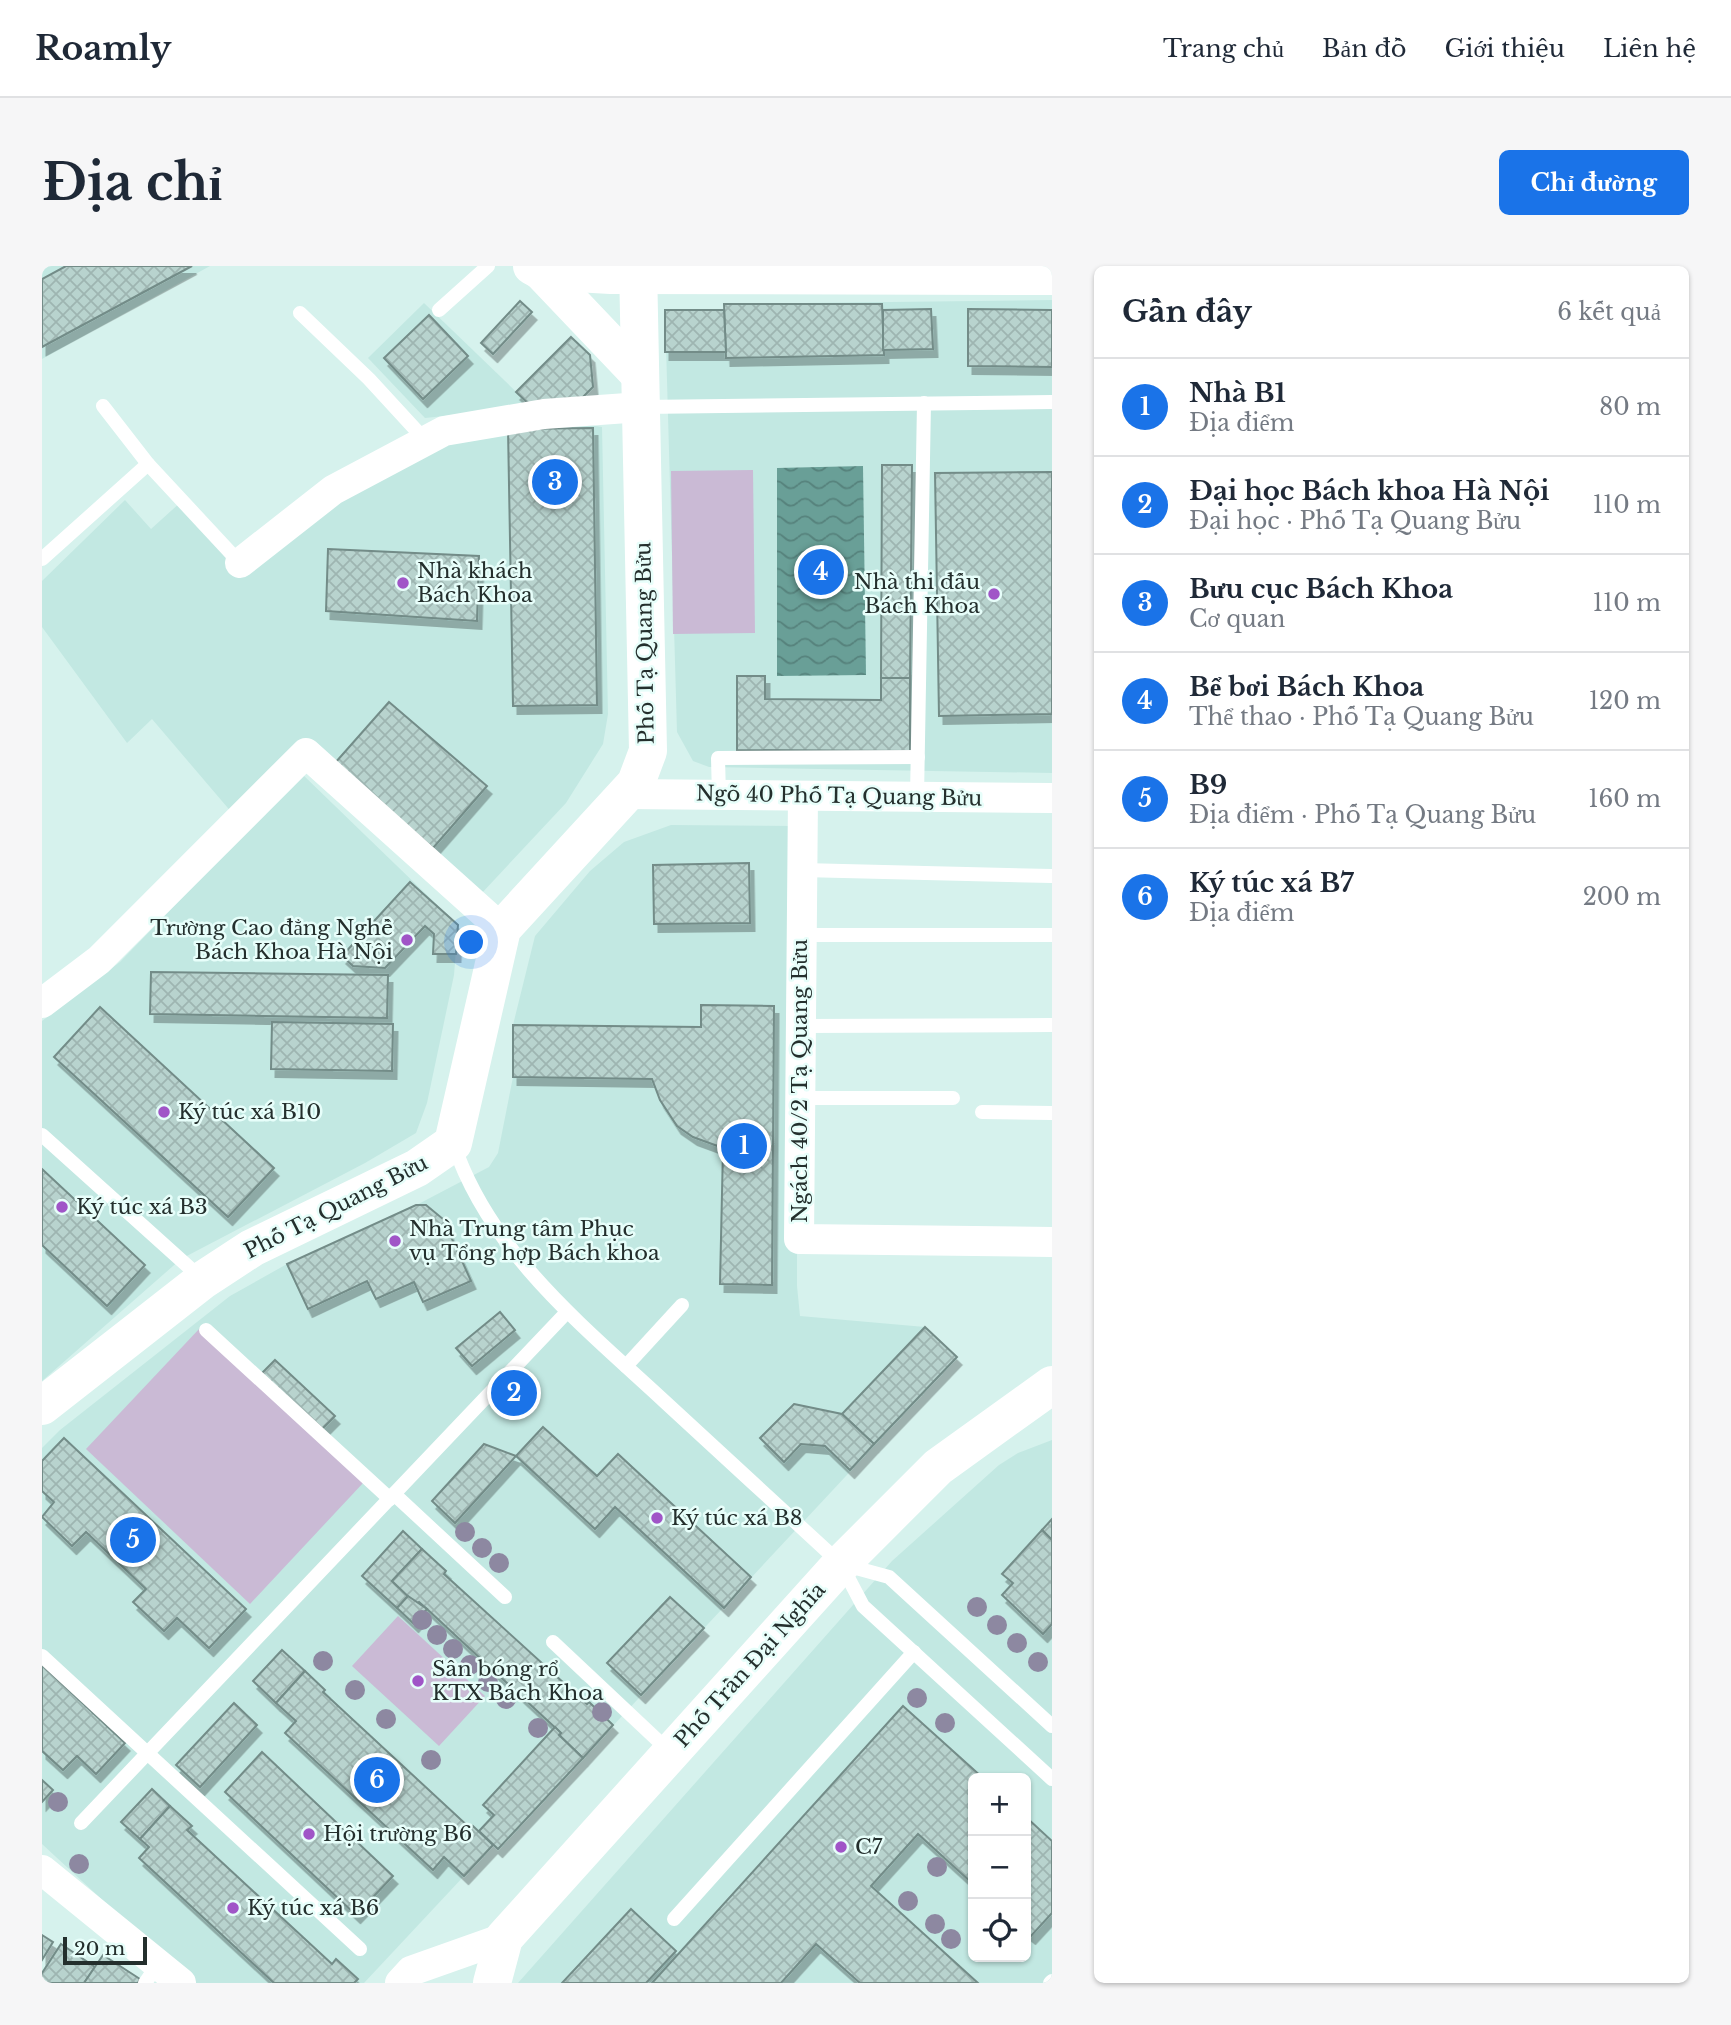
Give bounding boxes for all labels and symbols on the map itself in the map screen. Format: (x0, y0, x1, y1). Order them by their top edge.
pin: 3 (532, 456, 578, 508)
street label: Phố Tạ Quang Bửu (630, 542, 660, 744)
pin: 4 (798, 546, 844, 598)
place label: Nhà khách Bách Khoa (417, 558, 533, 608)
place label: Nhà thi đấu Bách Khoa (854, 569, 980, 619)
marker: Nhà khách Bách Khoa (395, 575, 411, 591)
marker: Nhà thi đấu Bách Khoa (986, 586, 1002, 602)
street label: Ngõ 40 Phố Tạ Quang Bửu (696, 781, 982, 811)
place label: Trường Cao đẳng Nghề Bách Khoa Hà Nội (150, 915, 393, 965)
your location (454, 925, 488, 959)
marker: Trường Cao đẳng Nghề Bách Khoa Hà Nội (399, 932, 415, 948)
street label: Ngách 40/2 Tạ Quang Bửu (787, 939, 813, 1223)
place label: Ký túc xá B10 (178, 1099, 321, 1125)
marker: Ký túc xá B10 (156, 1104, 172, 1120)
pin: 1 (721, 1120, 767, 1172)
street label: Phố Tạ Quang Bửu (240, 1149, 432, 1265)
place label: Ký túc xá B3 (76, 1194, 208, 1220)
marker: Ký túc xá B3 (54, 1199, 70, 1215)
place label: Nhà Trung tâm Phục vụ Tổng hợp Bách khoa (409, 1216, 660, 1266)
marker: Nhà Trung tâm Phục vụ Tổng hợp Bách khoa (387, 1233, 403, 1249)
pin: 2 (491, 1367, 537, 1419)
place label: Ký túc xá B8 (671, 1505, 803, 1531)
marker: Ký túc xá B8 (649, 1510, 665, 1526)
pin: 5 (110, 1514, 156, 1566)
street label: Phố Trần Đại Nghĩa (669, 1577, 831, 1753)
place label: Sân bóng rổ KTX Bách Khoa (432, 1656, 604, 1706)
marker: Sân bóng rổ KTX Bách Khoa (410, 1673, 426, 1689)
pin: 6 (354, 1754, 400, 1806)
place label: Hội trường B6 (323, 1821, 472, 1847)
marker: Hội trường B6 (301, 1826, 317, 1842)
place label: C7 (855, 1834, 883, 1860)
marker: C7 (833, 1839, 849, 1855)
place label: Ký túc xá B6 (247, 1895, 379, 1921)
marker: Ký túc xá B6 (225, 1900, 241, 1916)
scale bar (63, 1934, 147, 1966)

